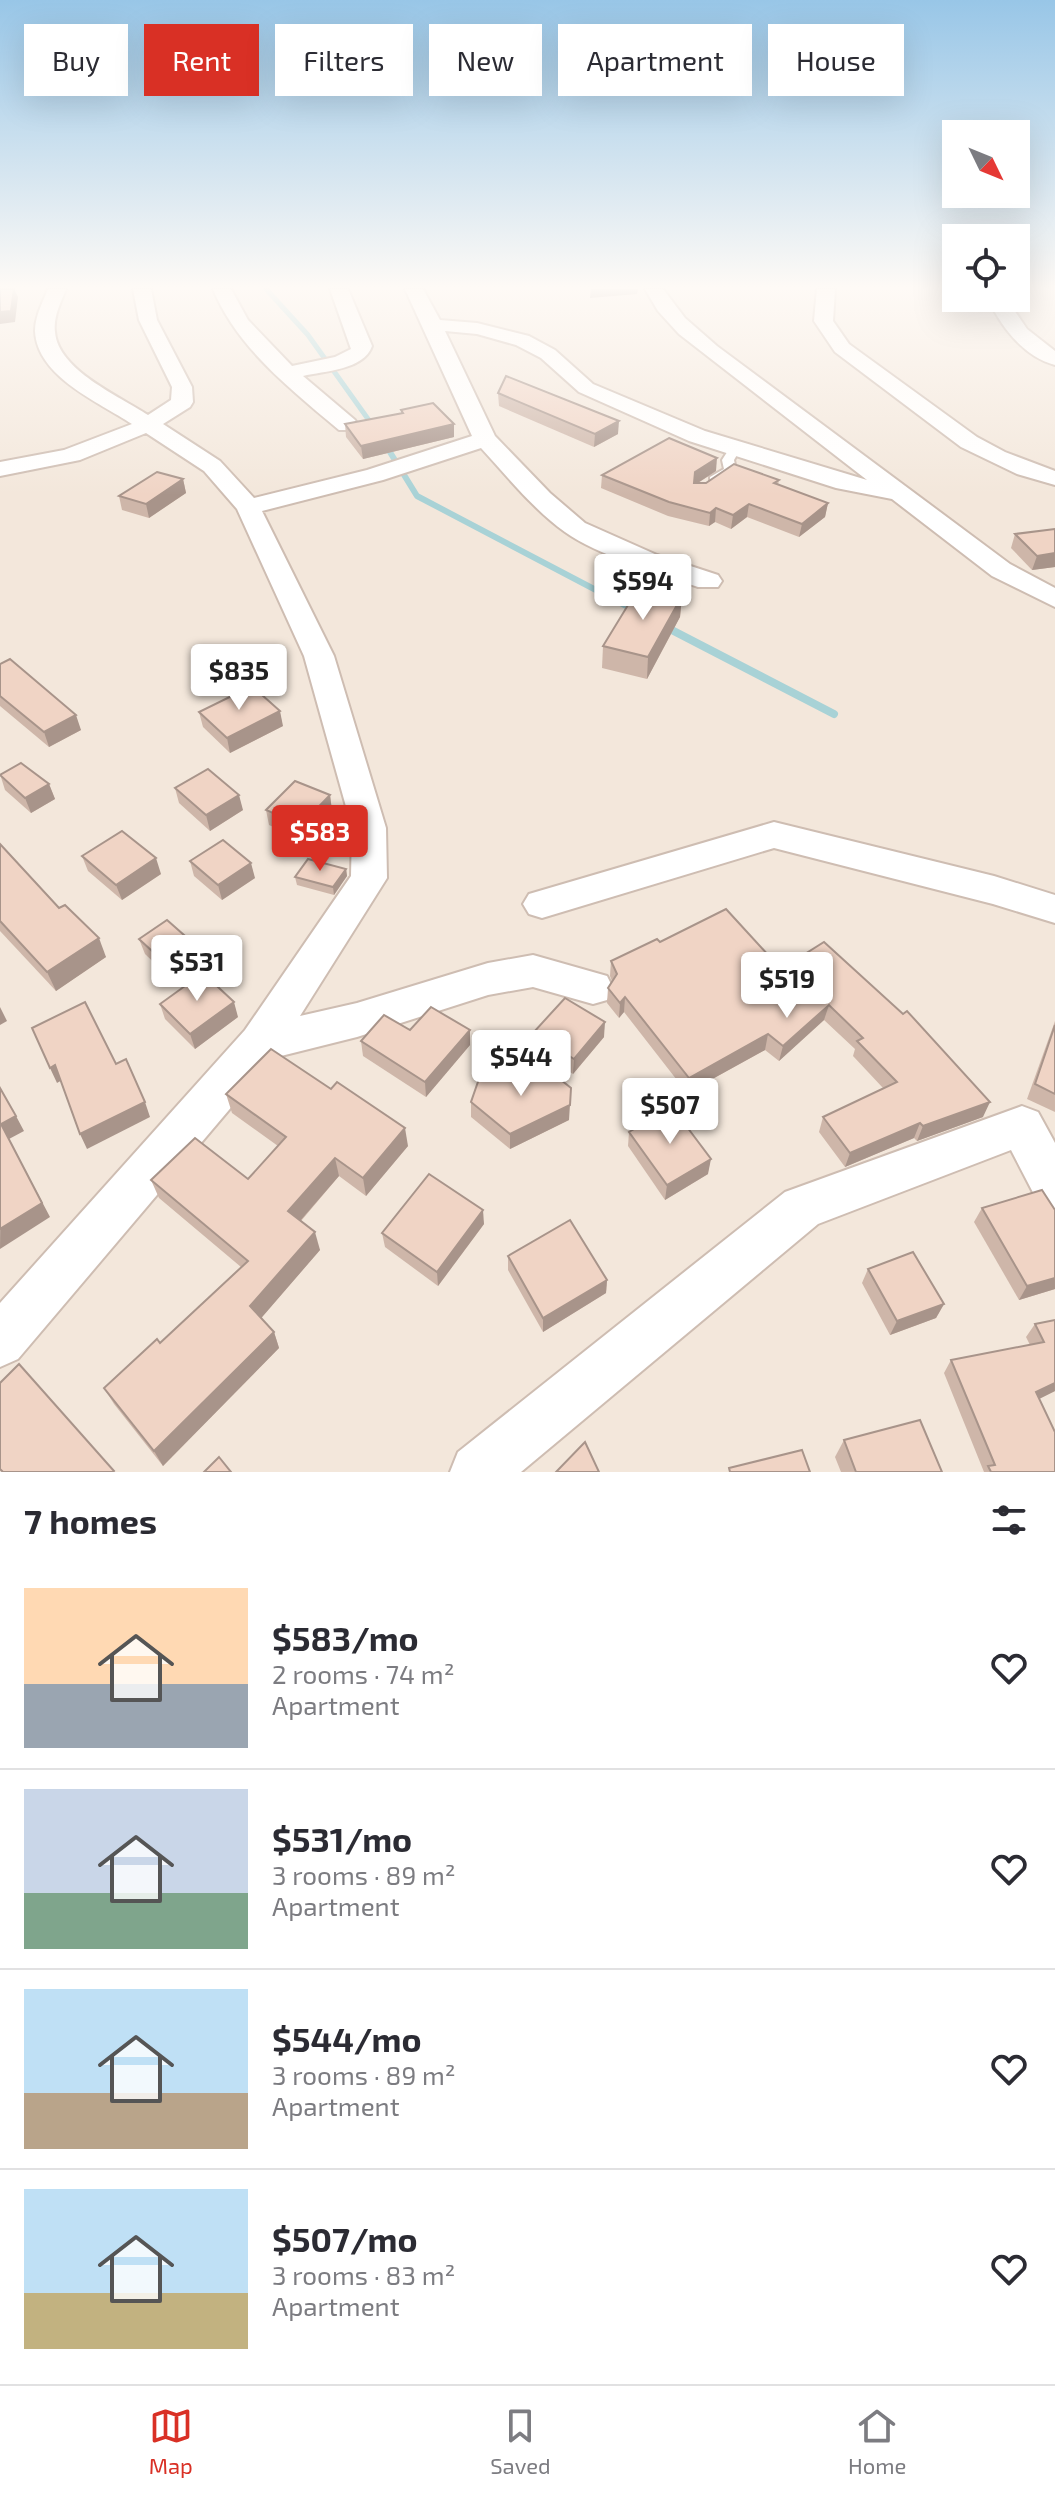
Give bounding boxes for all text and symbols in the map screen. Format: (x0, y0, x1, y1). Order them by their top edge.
chip: Buy (24, 24, 128, 96)
chip: Rent (144, 24, 259, 96)
chip: Filters (275, 24, 413, 96)
chip: New (429, 24, 542, 96)
chip: Apartment (558, 24, 752, 96)
chip: House (768, 24, 904, 96)
north arrow (942, 120, 1030, 208)
map controls (942, 120, 1030, 312)
button: locate (942, 224, 1030, 312)
pin: $594 (596, 554, 690, 622)
text: $594 (612, 564, 674, 595)
pin: $835 (192, 644, 286, 712)
text: $835 (209, 654, 269, 685)
pin: $583 (273, 805, 367, 873)
text: $583 (290, 815, 350, 846)
pin: $531 (150, 935, 244, 1003)
text: $531 (169, 945, 225, 976)
pin: $519 (740, 952, 834, 1020)
text: $519 (759, 962, 815, 993)
pin: $544 (474, 1030, 568, 1098)
text: $544 (490, 1040, 552, 1071)
pin: $507 (623, 1078, 717, 1146)
text: $507 (640, 1088, 700, 1119)
icon: filters (987, 1498, 1031, 1542)
text: 7 homes (24, 1500, 157, 1541)
text: $583/mo (272, 1617, 419, 1658)
icon: home (88, 1620, 184, 1716)
icon: heart (987, 1646, 1031, 1690)
text: 2 rooms · 74 m² (272, 1658, 454, 1689)
text: Apartment (272, 1689, 400, 1720)
text: $531/mo (272, 1818, 412, 1859)
icon: home (88, 1821, 184, 1917)
icon: heart (987, 1847, 1031, 1891)
text: 3 rooms · 89 m² (272, 1859, 456, 1890)
text: Apartment (272, 1890, 400, 1921)
text: $544/mo (272, 2018, 422, 2059)
icon: home (88, 2021, 184, 2117)
icon: heart (987, 2047, 1031, 2091)
text: 3 rooms · 89 m² (272, 2059, 456, 2090)
text: Apartment (272, 2090, 400, 2121)
text: $507/mo (272, 2218, 418, 2259)
icon: home (88, 2221, 184, 2317)
icon: heart (987, 2247, 1031, 2291)
text: 3 rooms · 83 m² (272, 2259, 455, 2290)
text: Apartment (272, 2290, 400, 2321)
tab: Map (149, 2404, 193, 2478)
tab: Saved (490, 2404, 551, 2478)
tab: Home (848, 2404, 906, 2478)

